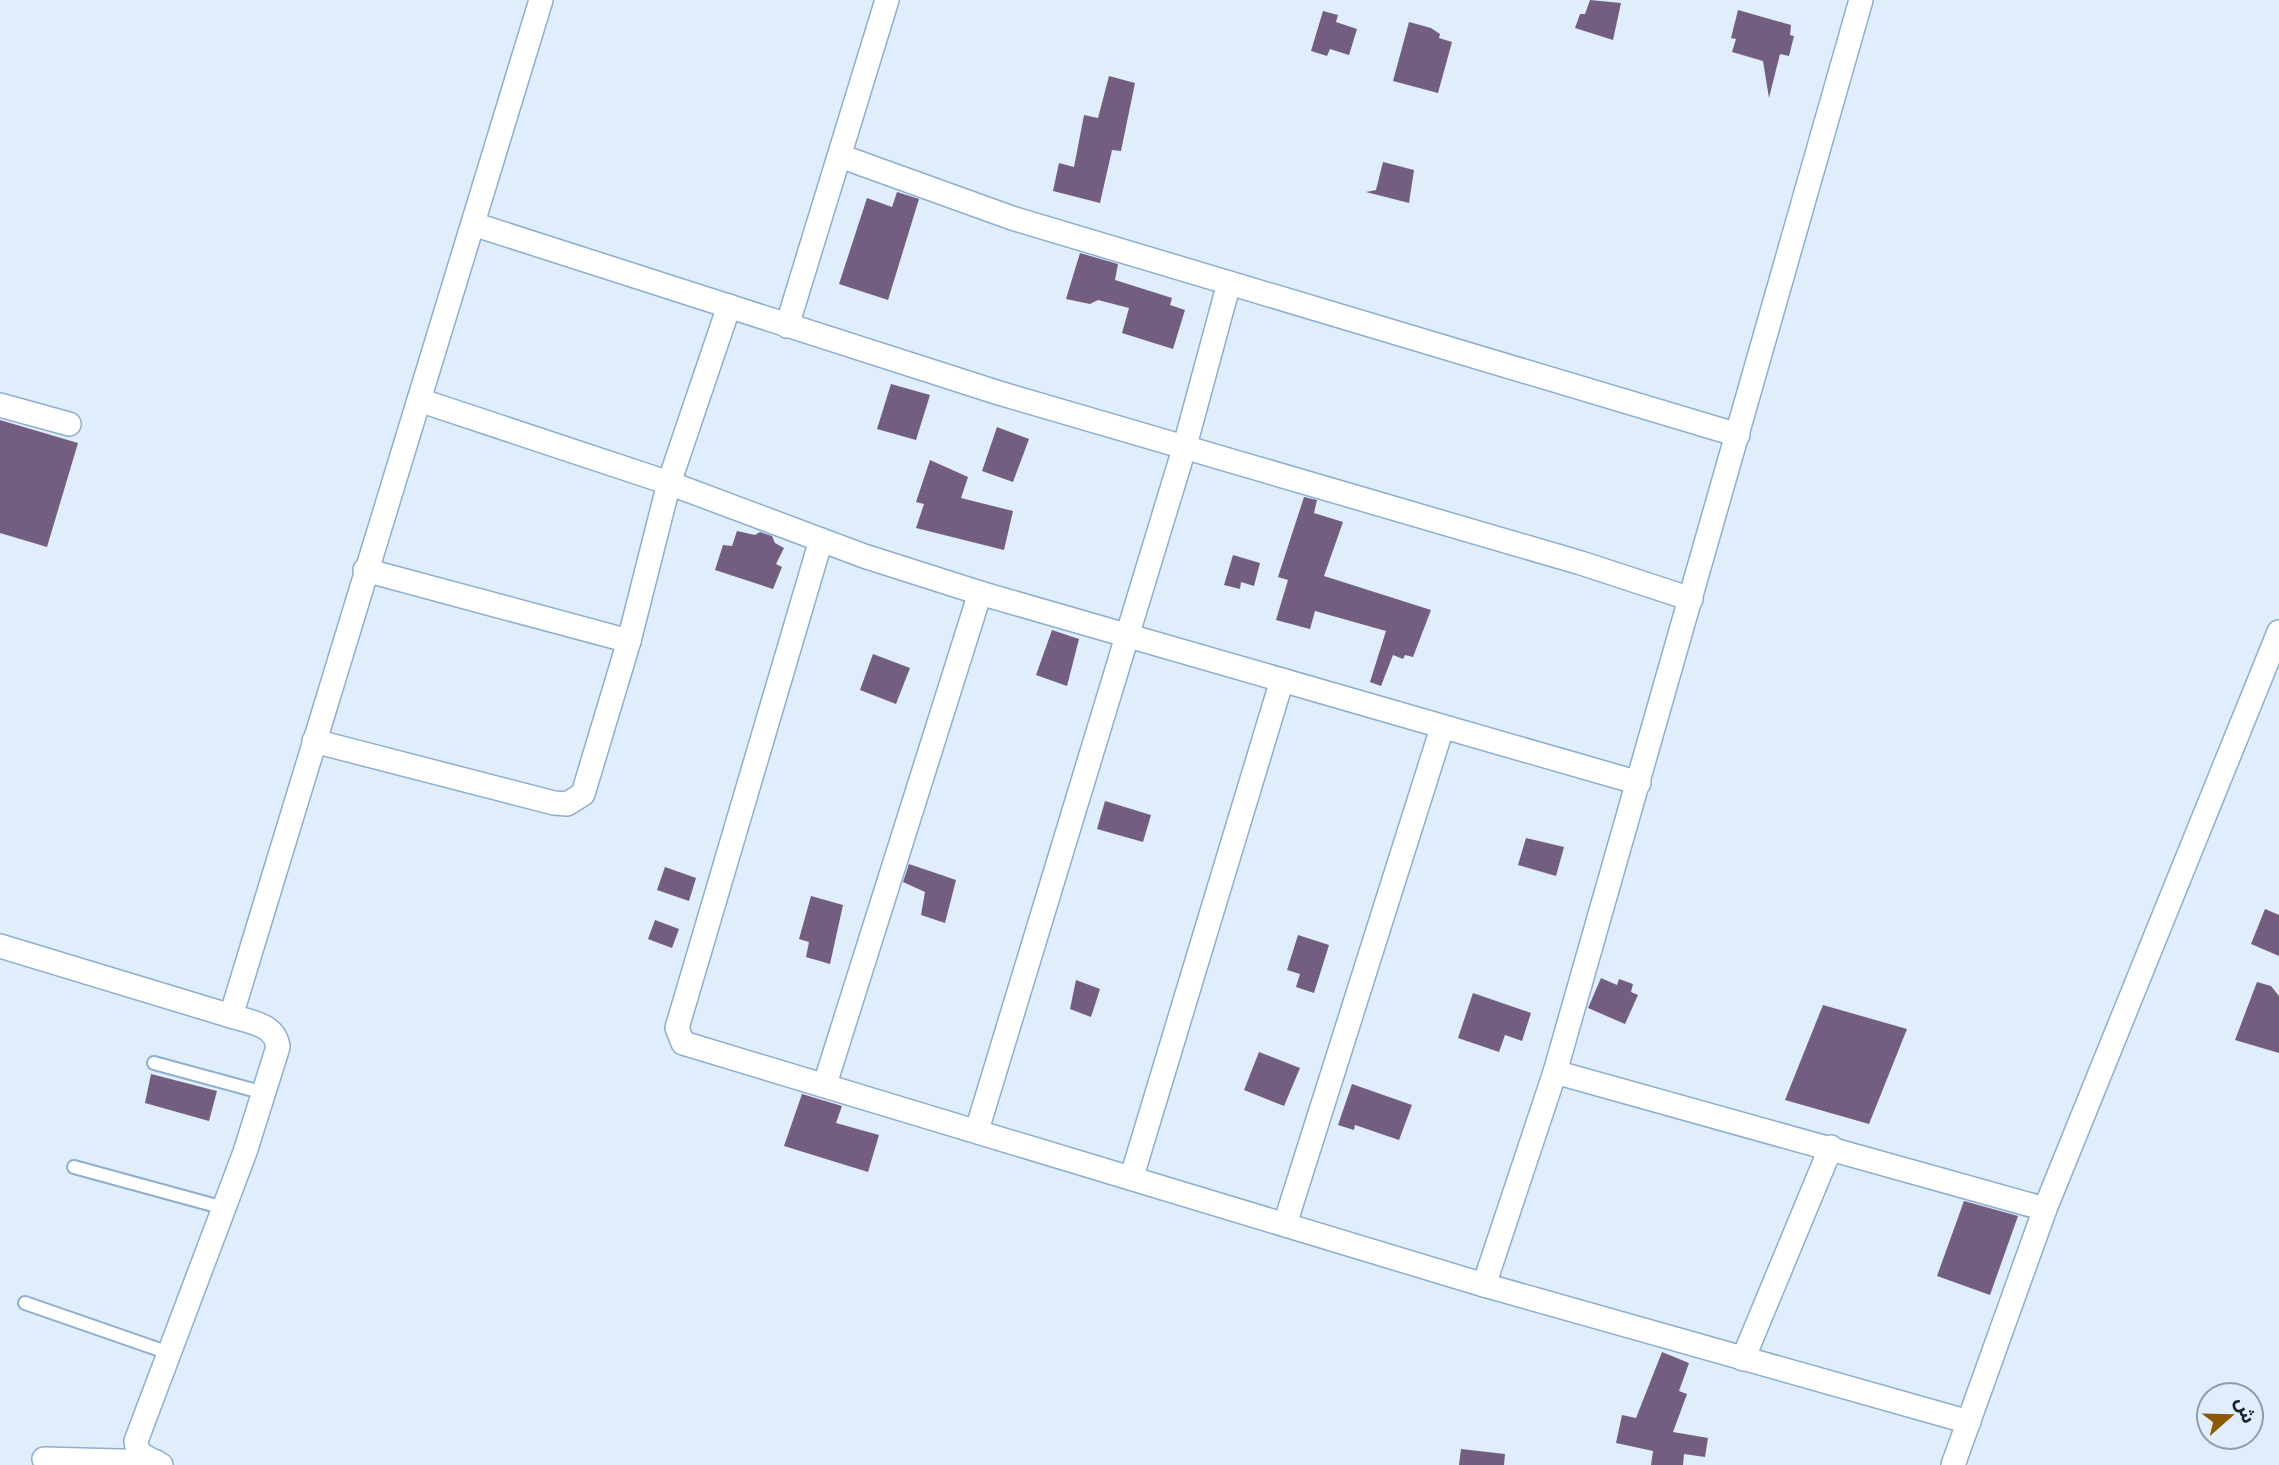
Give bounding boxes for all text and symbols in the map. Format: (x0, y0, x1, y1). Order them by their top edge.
north arrow (2195, 1381, 2265, 1451)
text: ش (2230, 1394, 2261, 1427)

